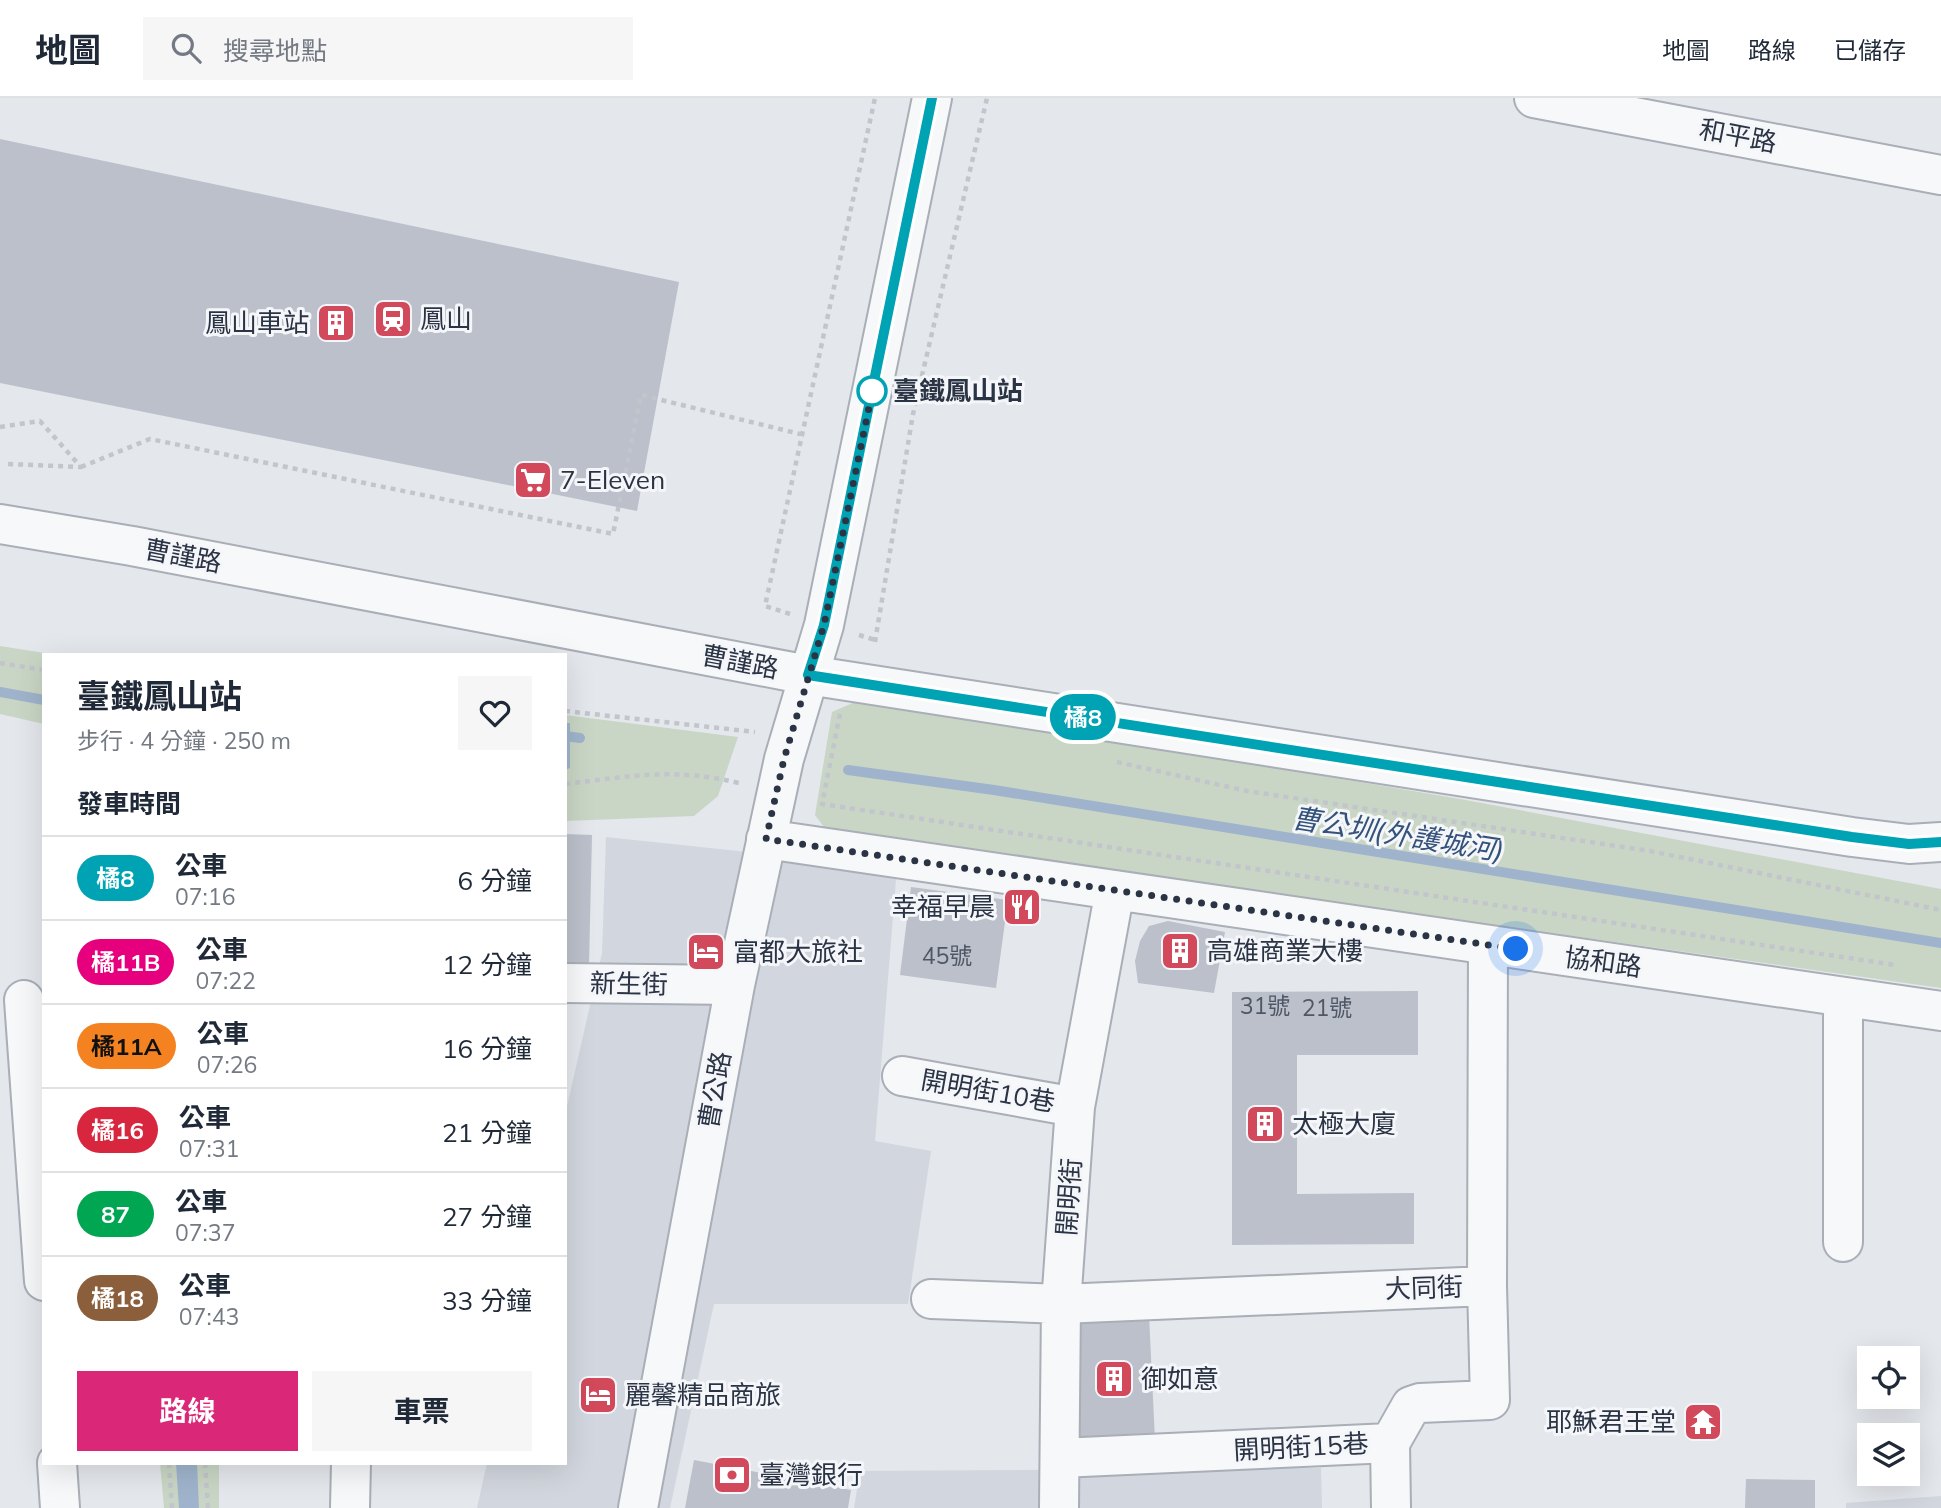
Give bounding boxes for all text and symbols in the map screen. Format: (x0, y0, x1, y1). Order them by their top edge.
search box (143, 17, 633, 80)
text: 地圖 (35, 29, 101, 70)
icon: search (167, 29, 205, 67)
text: 搜尋地點 (223, 34, 327, 67)
text: 地圖 (1662, 35, 1710, 65)
text: 路線 (1748, 35, 1796, 65)
text: 已儲存 (1834, 35, 1906, 65)
street label: 和平路 (1697, 112, 1780, 159)
station icon: 鳳山 (372, 298, 414, 340)
building icon: 鳳山車站 (315, 302, 357, 344)
place label: 鳳山 (420, 302, 472, 335)
place label: 鳳山車站 (205, 306, 309, 339)
place label: 臺鐵鳳山站 (893, 374, 1023, 407)
marker: 臺鐵鳳山站 (857, 376, 887, 406)
supermarket icon: 7-Eleven (512, 459, 554, 501)
place label: 7-Eleven (560, 463, 665, 496)
street label: 曹謹路 (142, 532, 225, 579)
street label: 曹謹路 (699, 638, 782, 685)
text: 臺鐵鳳山站 (77, 675, 242, 716)
button: heart (458, 676, 532, 750)
line badge: 橘8 (1052, 694, 1114, 740)
text: 橘8 (1064, 702, 1102, 732)
text: 步行 · 4 分鐘 · 250 m (77, 726, 291, 755)
text: 發車時間 (77, 787, 181, 820)
water label: 曹公圳(外護城河) (1290, 799, 1506, 868)
text: 公車 (175, 849, 227, 882)
text: 橘8 (96, 863, 135, 893)
text: 6 分鐘 (458, 864, 532, 897)
text: 07:16 (175, 882, 235, 911)
restaurant icon: 幸福早晨 (1001, 886, 1043, 928)
place label: 幸福早晨 (891, 890, 995, 923)
building icon: 高雄商業大樓 (1159, 930, 1201, 972)
hotel icon: 富都大旅社 (685, 931, 727, 973)
your location (1498, 931, 1533, 966)
text: 公車 (195, 933, 247, 966)
place label: 高雄商業大樓 (1207, 934, 1363, 967)
place label: 富都大旅社 (733, 935, 863, 968)
street label: 協和路 (1562, 940, 1644, 983)
house number: 45號 (922, 941, 972, 970)
text: 橘11B (91, 947, 160, 977)
text: 12 分鐘 (442, 948, 532, 981)
text: 07:22 (195, 966, 256, 995)
street label: 新生街 (590, 966, 668, 1001)
house number: 31號 (1240, 991, 1290, 1020)
house number: 21號 (1302, 993, 1352, 1022)
text: 公車 (197, 1017, 249, 1050)
text: 橘11A (91, 1031, 162, 1061)
text: 16 分鐘 (442, 1032, 532, 1065)
street label: 曹公路 (691, 1049, 738, 1131)
text: 07:26 (197, 1050, 257, 1079)
street label: 開明街10巷 (919, 1063, 1058, 1118)
text: 公車 (179, 1101, 231, 1134)
building icon: 太極大廈 (1244, 1103, 1286, 1145)
place label: 太極大廈 (1292, 1107, 1396, 1140)
text: 橘16 (91, 1115, 144, 1145)
text: 21 分鐘 (442, 1116, 532, 1149)
text: 07:31 (179, 1134, 239, 1163)
street label: 開明街 (1049, 1157, 1088, 1237)
text: 公車 (175, 1185, 227, 1218)
text: 87 (101, 1199, 130, 1229)
text: 27 分鐘 (442, 1200, 532, 1233)
text: 07:37 (175, 1218, 235, 1247)
text: 公車 (179, 1269, 231, 1302)
street label: 大同街 (1384, 1270, 1464, 1305)
text: 橘18 (91, 1283, 144, 1313)
text: 33 分鐘 (442, 1284, 532, 1317)
text: 07:43 (179, 1302, 239, 1331)
map controls (1857, 1346, 1920, 1486)
button: locate (1857, 1346, 1920, 1409)
building icon: 御如意 (1093, 1358, 1135, 1400)
place label: 御如意 (1141, 1362, 1219, 1395)
button: 路線 (77, 1371, 298, 1451)
button: 車票 (312, 1371, 532, 1451)
hotel icon: 麗馨精品商旅 (577, 1374, 619, 1416)
place label: 麗馨精品商旅 (625, 1378, 781, 1411)
temple icon: 耶穌君王堂 (1682, 1401, 1724, 1443)
place label: 耶穌君王堂 (1546, 1405, 1676, 1438)
button: layers (1857, 1423, 1920, 1486)
street label: 開明街15巷 (1233, 1426, 1369, 1467)
bank icon: 臺灣銀行 (711, 1454, 753, 1496)
place label: 臺灣銀行 (759, 1458, 863, 1491)

